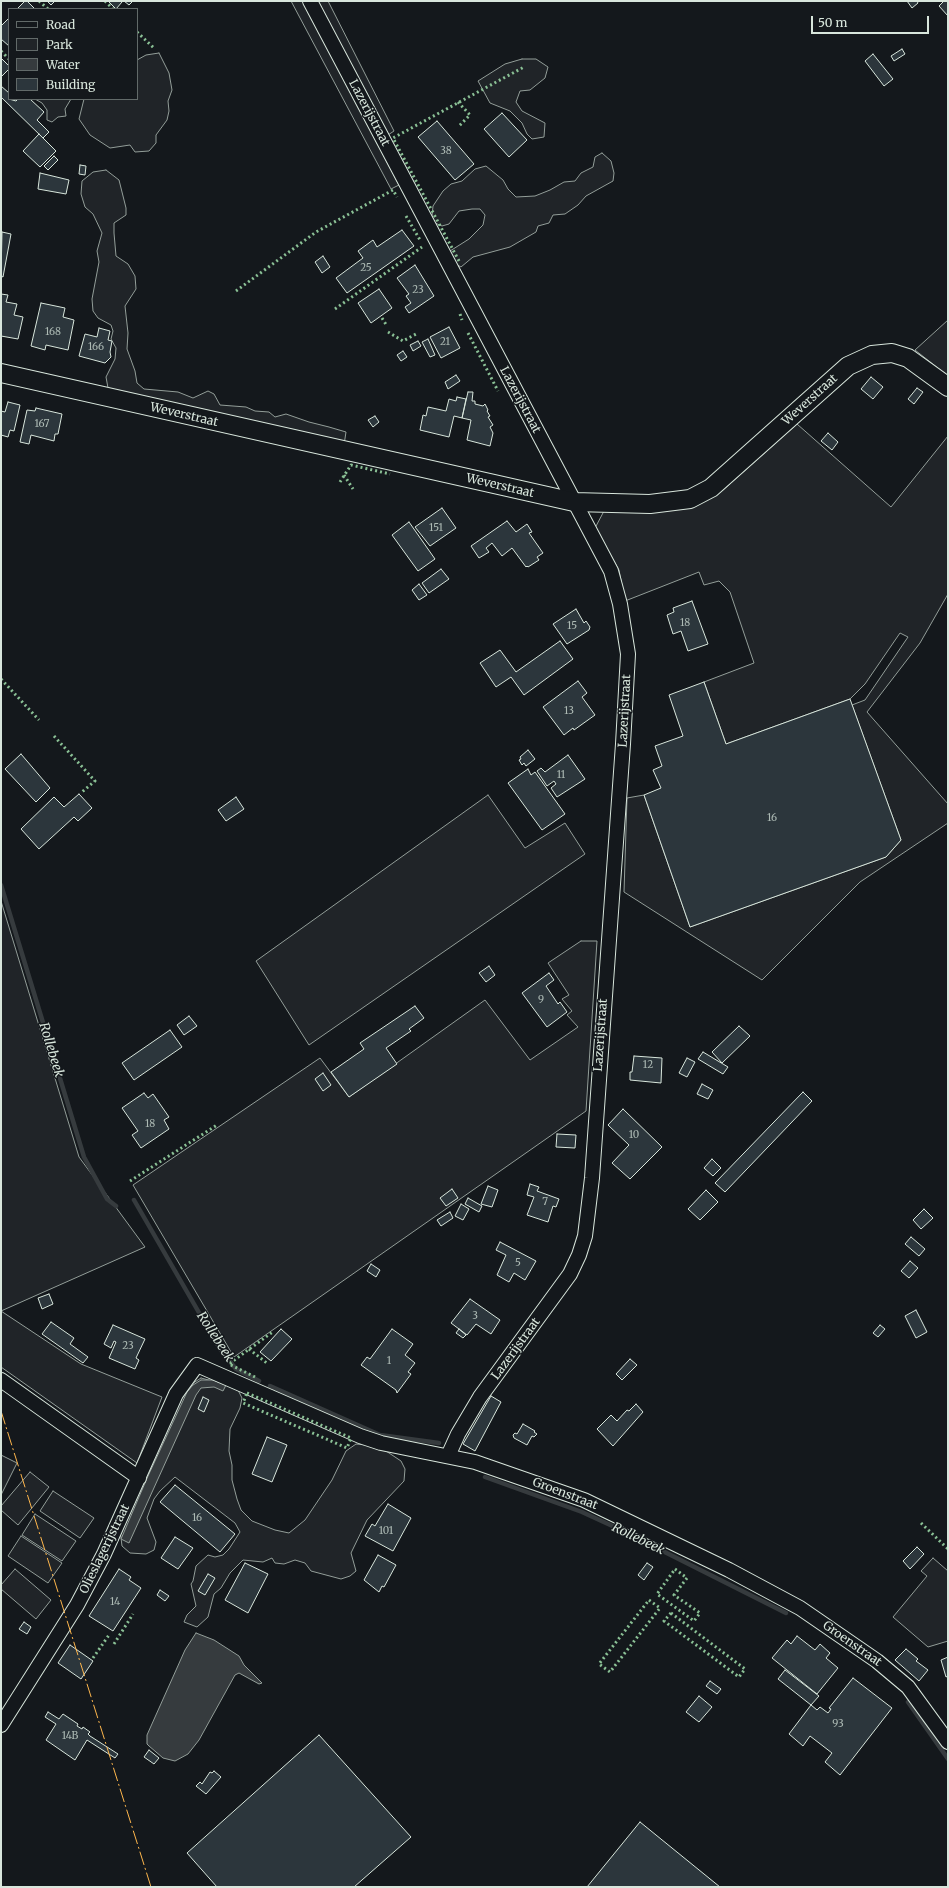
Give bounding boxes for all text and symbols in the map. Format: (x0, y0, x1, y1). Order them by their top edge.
legend (8, 8, 138, 100)
scale bar (813, 8, 931, 34)
text: 50 m (818, 15, 847, 30)
text: Road (46, 17, 75, 32)
text: Park (46, 37, 73, 52)
text: Water (46, 57, 80, 72)
text: Building (46, 77, 95, 92)
street label: Lazerijstraat (345, 77, 393, 149)
house number: 38 (440, 145, 452, 157)
house number: 25 (360, 262, 372, 274)
house number: 23 (412, 284, 424, 296)
house number: 168 (45, 326, 61, 338)
house number: 21 (440, 336, 450, 348)
house number: 166 (88, 341, 104, 353)
street label: Lazerijstraat (496, 364, 544, 436)
street label: Weverstraat (779, 371, 841, 429)
street label: Weverstraat (149, 400, 219, 430)
house number: 167 (34, 418, 50, 430)
street label: Weverstraat (465, 471, 535, 501)
house number: 151 (429, 522, 443, 534)
house number: 18 (680, 617, 690, 629)
house number: 15 (567, 620, 577, 632)
street label: Lazerijstraat (616, 674, 634, 748)
house number: 13 (564, 705, 574, 717)
house number: 11 (557, 769, 565, 781)
house number: 16 (767, 812, 777, 824)
house number: 9 (538, 994, 544, 1006)
street label: Lazerijstraat (591, 998, 611, 1072)
water label: Rollebeek (35, 1021, 67, 1079)
house number: 12 (643, 1059, 653, 1071)
house number: 18 (145, 1118, 155, 1130)
house number: 10 (629, 1129, 639, 1141)
house number: 7 (542, 1196, 548, 1208)
house number: 5 (515, 1257, 521, 1269)
water label: Rollebeek (193, 1309, 237, 1365)
house number: 3 (472, 1310, 478, 1322)
street label: Lazerijstraat (489, 1315, 543, 1383)
house number: 23 (122, 1340, 134, 1352)
house number: 1 (387, 1355, 391, 1367)
street label: Groenstraat (530, 1475, 600, 1513)
street label: Olieslagerijstraat (77, 1502, 133, 1596)
house number: 16 (192, 1512, 202, 1524)
water label: Rollebeek (609, 1520, 667, 1558)
house number: 101 (379, 1525, 393, 1537)
house number: 14 (110, 1596, 120, 1608)
street label: Groenstraat (820, 1618, 884, 1670)
house number: 93 (832, 1718, 844, 1730)
house number: 14B (62, 1730, 78, 1742)

